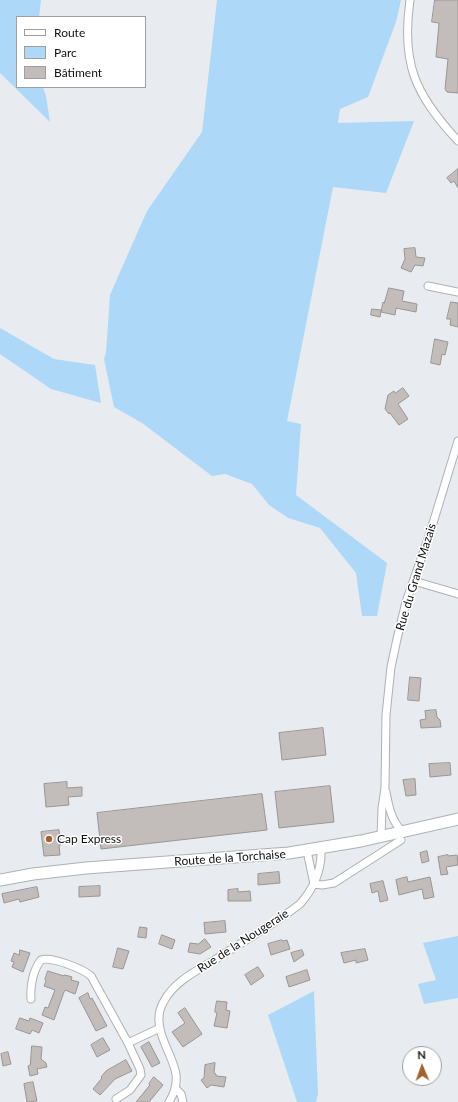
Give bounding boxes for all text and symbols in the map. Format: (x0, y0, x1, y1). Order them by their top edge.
legend (16, 16, 146, 88)
text: Route (54, 25, 85, 40)
text: Parc (54, 45, 77, 60)
text: Bâtiment (54, 65, 102, 80)
street label: Rue du Grand Mazais (393, 522, 439, 632)
place label: Cap Express (57, 832, 121, 846)
marker: Cap Express (44, 834, 54, 844)
street label: Route de la Torchaise (174, 847, 286, 869)
street label: Rue de la Nougeraie (195, 906, 291, 976)
north arrow (402, 1046, 442, 1086)
text: N (417, 1048, 426, 1061)

